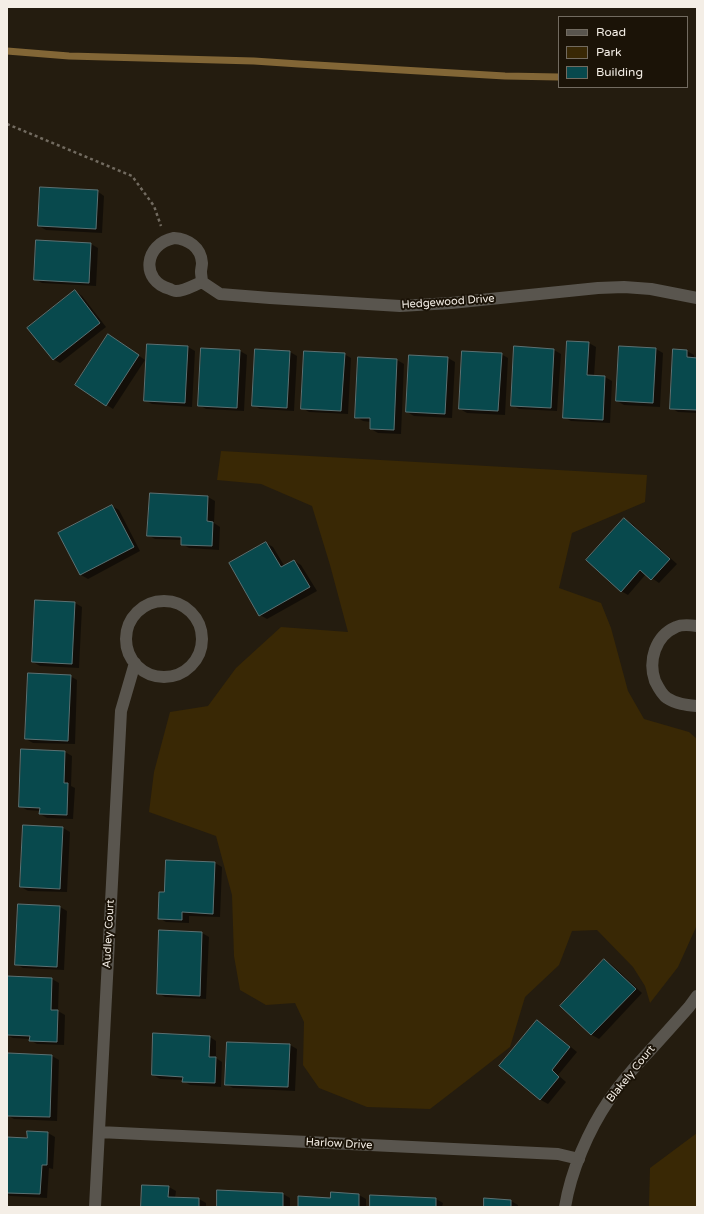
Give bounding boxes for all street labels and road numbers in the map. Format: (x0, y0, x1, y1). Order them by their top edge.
street label: Hedgewood Drive (401, 292, 495, 312)
street label: Audley Court (101, 899, 117, 969)
street label: Blakely Court (604, 1043, 658, 1105)
street label: Harlow Drive (305, 1136, 373, 1152)

